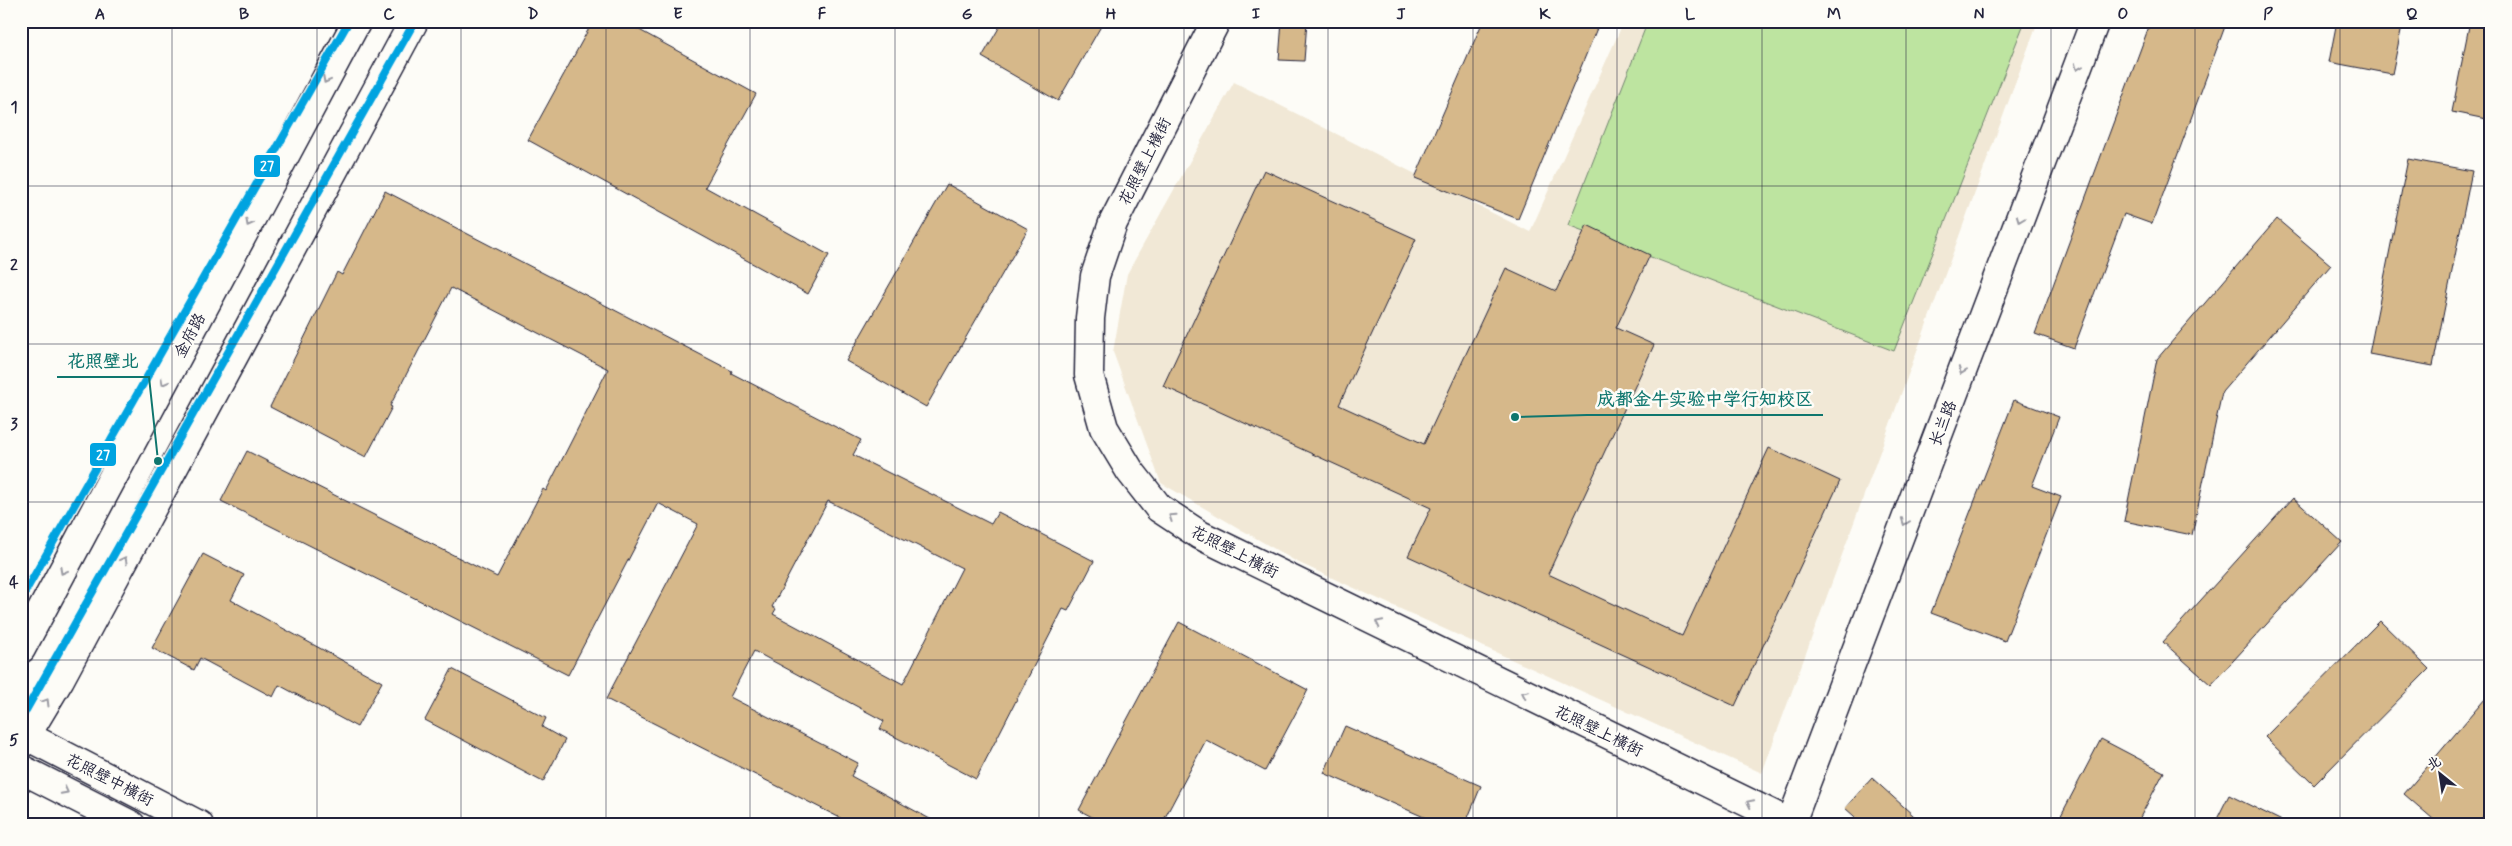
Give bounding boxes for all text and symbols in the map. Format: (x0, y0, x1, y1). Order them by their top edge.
text: A (95, 4, 105, 25)
text: B (239, 4, 249, 25)
text: C (383, 4, 395, 25)
text: D (527, 4, 539, 25)
text: E (673, 4, 683, 25)
text: F (818, 4, 827, 25)
text: G (962, 4, 973, 25)
text: H (1106, 4, 1117, 25)
text: I (1252, 4, 1261, 25)
text: J (1396, 4, 1406, 25)
text: K (1539, 4, 1551, 25)
text: L (1685, 4, 1696, 25)
text: M (1827, 4, 1841, 25)
text: N (1974, 4, 1984, 25)
text: O (2118, 4, 2129, 25)
text: P (2263, 4, 2273, 25)
text: Q (2406, 4, 2418, 25)
one-way arrow (2074, 62, 2084, 71)
one-way arrow (322, 74, 332, 83)
text: 1 (10, 97, 18, 118)
street label: 花照壁上横街 (1114, 114, 1176, 209)
line badge: 27 (253, 154, 281, 178)
text: 27 (260, 157, 274, 175)
one-way arrow (2016, 214, 2026, 223)
one-way arrow (246, 218, 256, 227)
text: 2 (10, 255, 18, 276)
street label: 金府路 (170, 310, 211, 362)
callout: 花照壁北 (57, 344, 149, 377)
text: 花照壁北 (67, 350, 139, 374)
one-way arrow (1958, 366, 1968, 374)
one-way arrow (161, 376, 171, 385)
callout: 成都金牛实验中学行知校区 (1587, 382, 1823, 415)
text: 成都金牛实验中学行知校区 (1597, 388, 1813, 412)
street label: 长兰路 (1925, 397, 1962, 450)
text: 3 (10, 414, 18, 435)
line badge: 27 (89, 442, 117, 467)
text: 27 (96, 446, 110, 464)
one-way arrow (1169, 514, 1178, 523)
one-way arrow (1900, 518, 1910, 526)
street label: 花照壁上横街 (1187, 521, 1282, 583)
one-way arrow (118, 556, 128, 565)
one-way arrow (59, 566, 69, 575)
text: 4 (9, 572, 19, 593)
one-way arrow (1375, 619, 1384, 629)
one-way arrow (1521, 690, 1530, 700)
one-way arrow (39, 699, 49, 708)
street label: 花照壁上横街 (1551, 701, 1646, 762)
text: 5 (9, 730, 19, 751)
north arrow (2414, 748, 2464, 798)
street label: 花照壁中横街 (62, 749, 157, 811)
text: 北 (2423, 752, 2445, 775)
one-way arrow (59, 785, 68, 795)
one-way arrow (1746, 799, 1755, 809)

